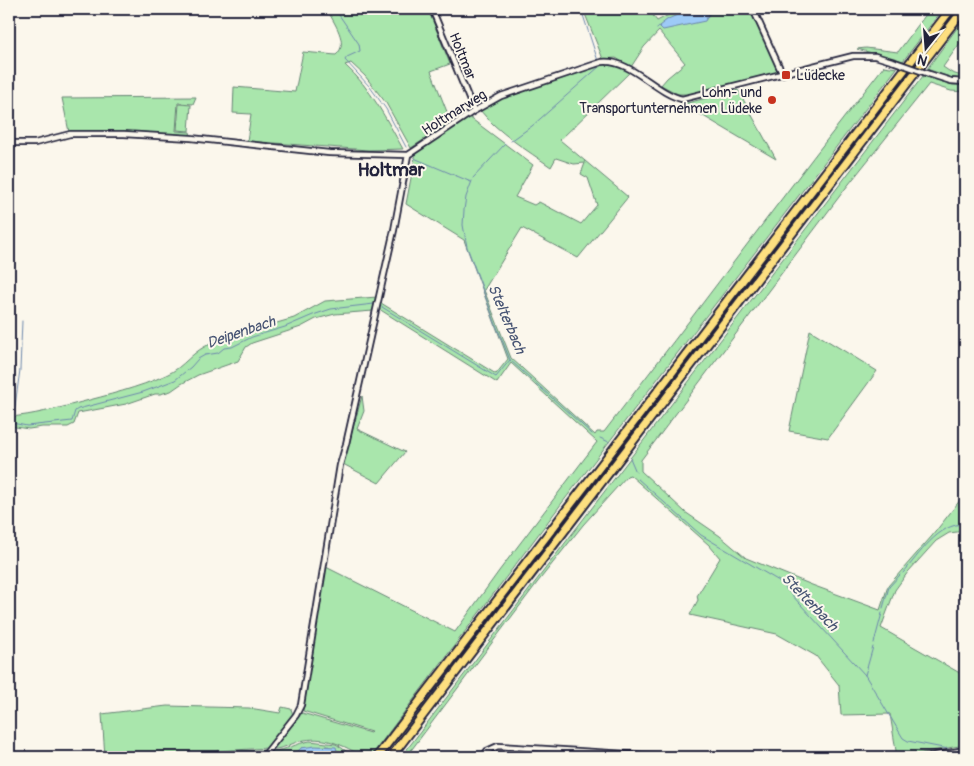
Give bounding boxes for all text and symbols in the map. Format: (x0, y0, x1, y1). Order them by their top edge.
north arrow (902, 22, 952, 72)
street label: Holtmar (445, 30, 480, 82)
text: N (915, 50, 929, 69)
place label: Lüdecke (796, 67, 845, 84)
marker: Lüdecke (780, 69, 792, 81)
place label: Lohn- und Transportunternehmen Lüdeke (579, 84, 762, 117)
street label: Holtmarweg (419, 86, 490, 139)
marker: Lohn- und Transportunternehmen Lüdeke (766, 94, 778, 106)
district label: Holtmar (358, 158, 425, 182)
water label: Stelterbach (483, 282, 530, 358)
water label: Deipenbach (204, 312, 279, 353)
water label: Stelterbach (777, 569, 843, 636)

